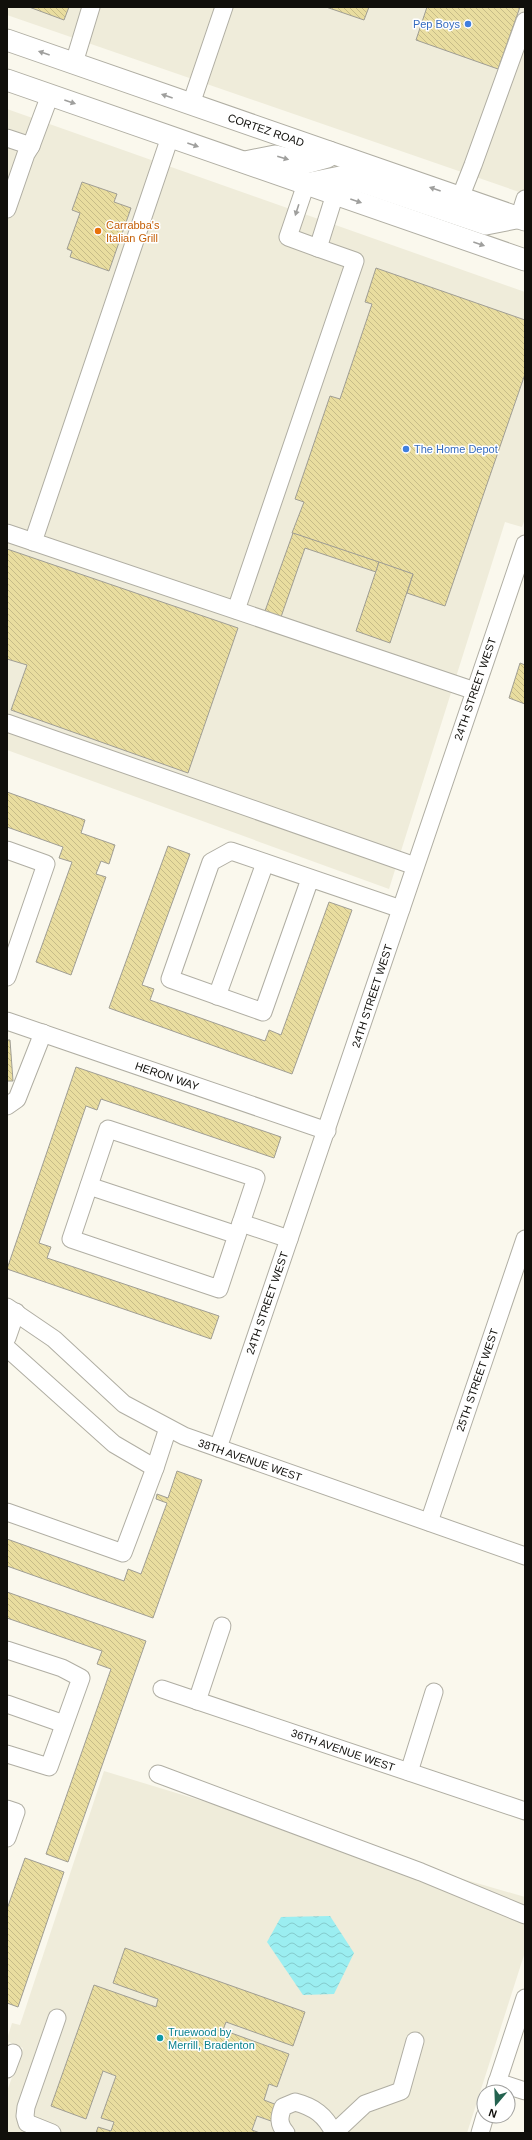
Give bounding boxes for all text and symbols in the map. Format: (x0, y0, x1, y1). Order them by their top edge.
place label: Pep Boys (413, 18, 460, 30)
marker: Pep Boys (463, 19, 473, 29)
one-way arrow (38, 49, 50, 55)
one-way arrow (161, 92, 173, 98)
one-way arrow (65, 99, 77, 105)
street label: CORTEZ ROAD (226, 111, 306, 149)
one-way arrow (187, 142, 199, 148)
one-way arrow (276, 156, 289, 162)
one-way arrow (429, 186, 441, 192)
one-way arrow (350, 198, 362, 204)
one-way arrow (294, 205, 300, 217)
place label: Carrabba's Italian Grill (106, 219, 160, 244)
marker: Carrabba's Italian Grill (93, 226, 103, 236)
one-way arrow (473, 241, 485, 247)
place label: The Home Depot (414, 443, 498, 455)
marker: The Home Depot (401, 444, 411, 454)
street label: 24TH STREET WEST (452, 636, 498, 742)
street label: 24TH STREET WEST (350, 943, 394, 1049)
street label: HERON WAY (134, 1059, 201, 1093)
street label: 24TH STREET WEST (244, 1250, 290, 1356)
street label: 25TH STREET WEST (454, 1327, 500, 1433)
street label: 38TH AVENUE WEST (197, 1437, 304, 1483)
street label: 36TH AVENUE WEST (290, 1727, 397, 1773)
place label: Truewood by Merrill, Bradenton (168, 2026, 255, 2051)
marker: Truewood by Merrill, Bradenton (155, 2033, 165, 2043)
north arrow (476, 2084, 516, 2124)
text: N (487, 2106, 498, 2120)

